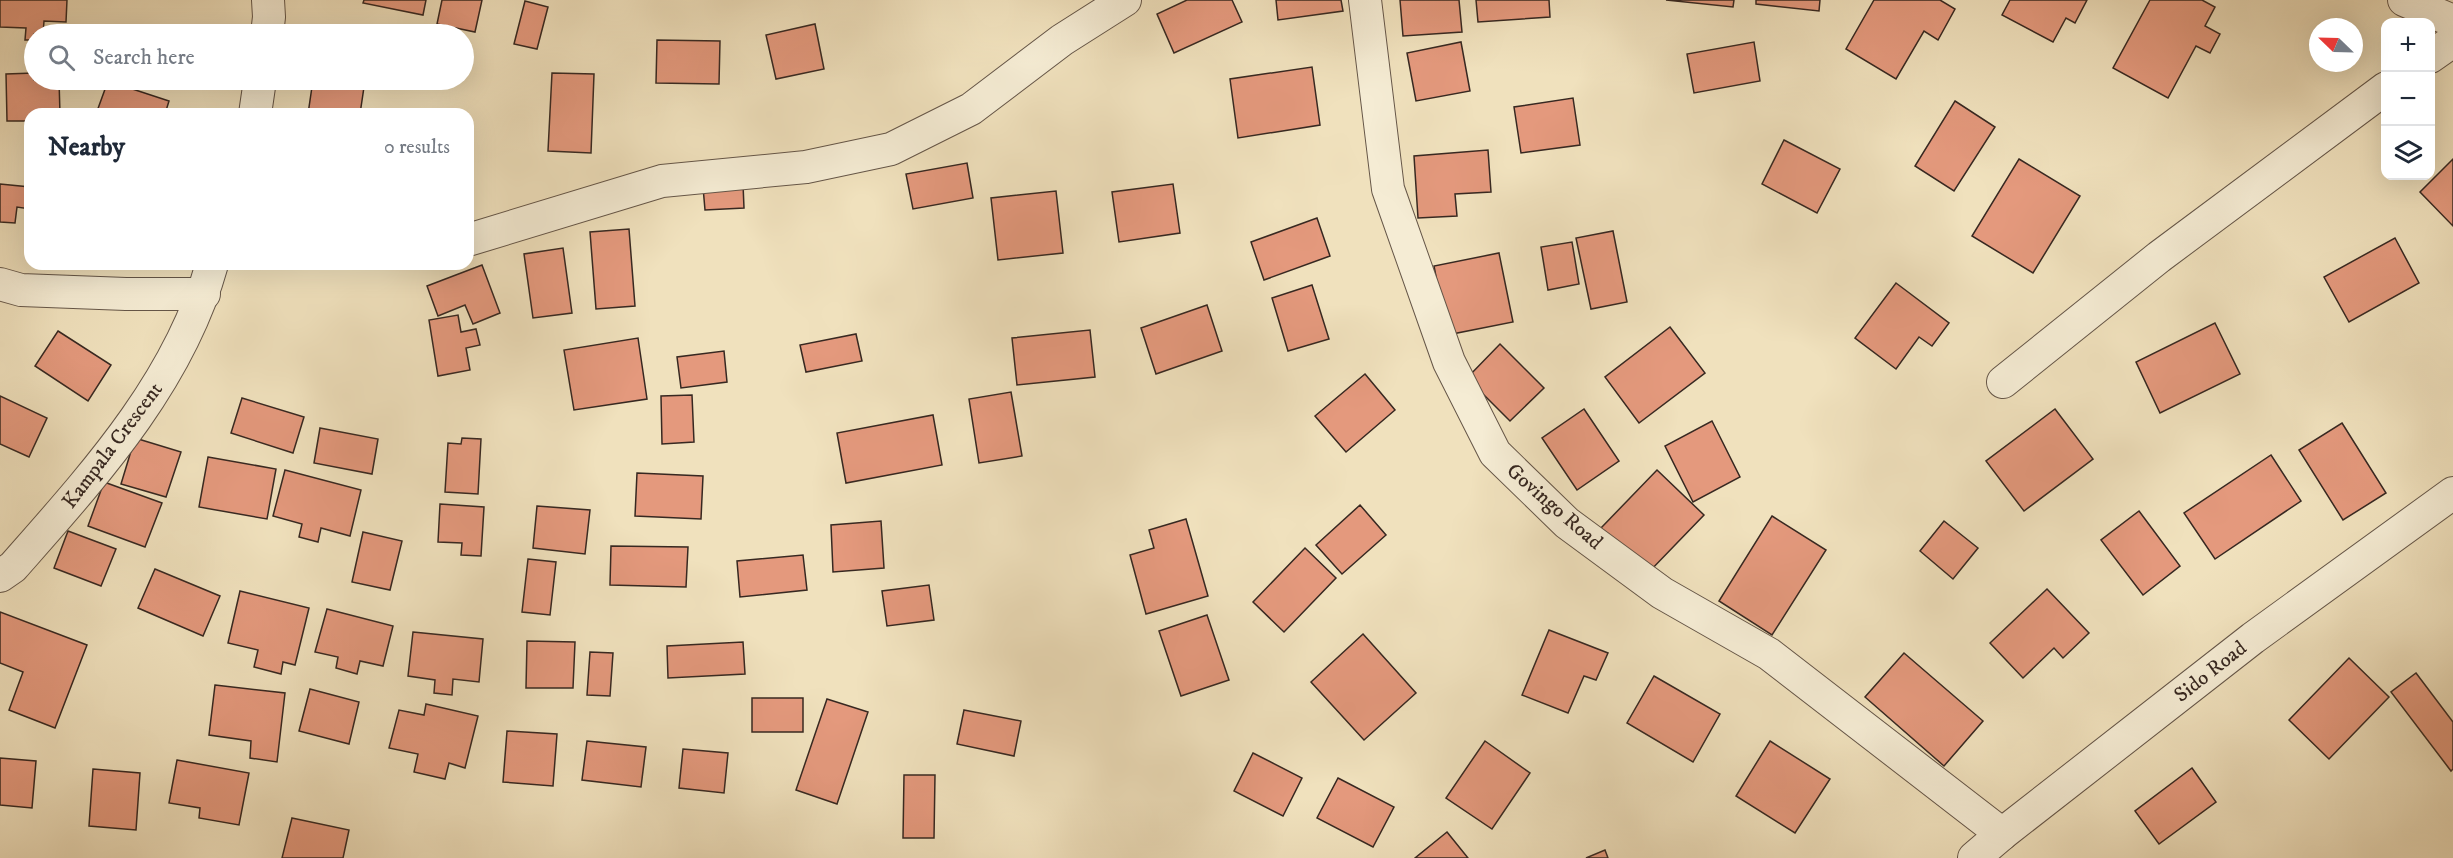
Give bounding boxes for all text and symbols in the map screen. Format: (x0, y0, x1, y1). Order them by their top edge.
north arrow (2309, 18, 2363, 72)
map controls (2381, 18, 2435, 180)
button: + (2381, 18, 2435, 72)
search box (24, 24, 474, 90)
icon: search (45, 41, 78, 74)
text: Search here (93, 44, 195, 71)
button: − (2381, 72, 2435, 126)
button: layers (2381, 126, 2435, 180)
text: Nearby (48, 131, 125, 164)
text: 0 results (384, 135, 450, 160)
street label: Kampala Crescent (57, 377, 169, 514)
street label: Govingo Road (1501, 458, 1608, 556)
street label: Sido Road (2169, 635, 2253, 708)

